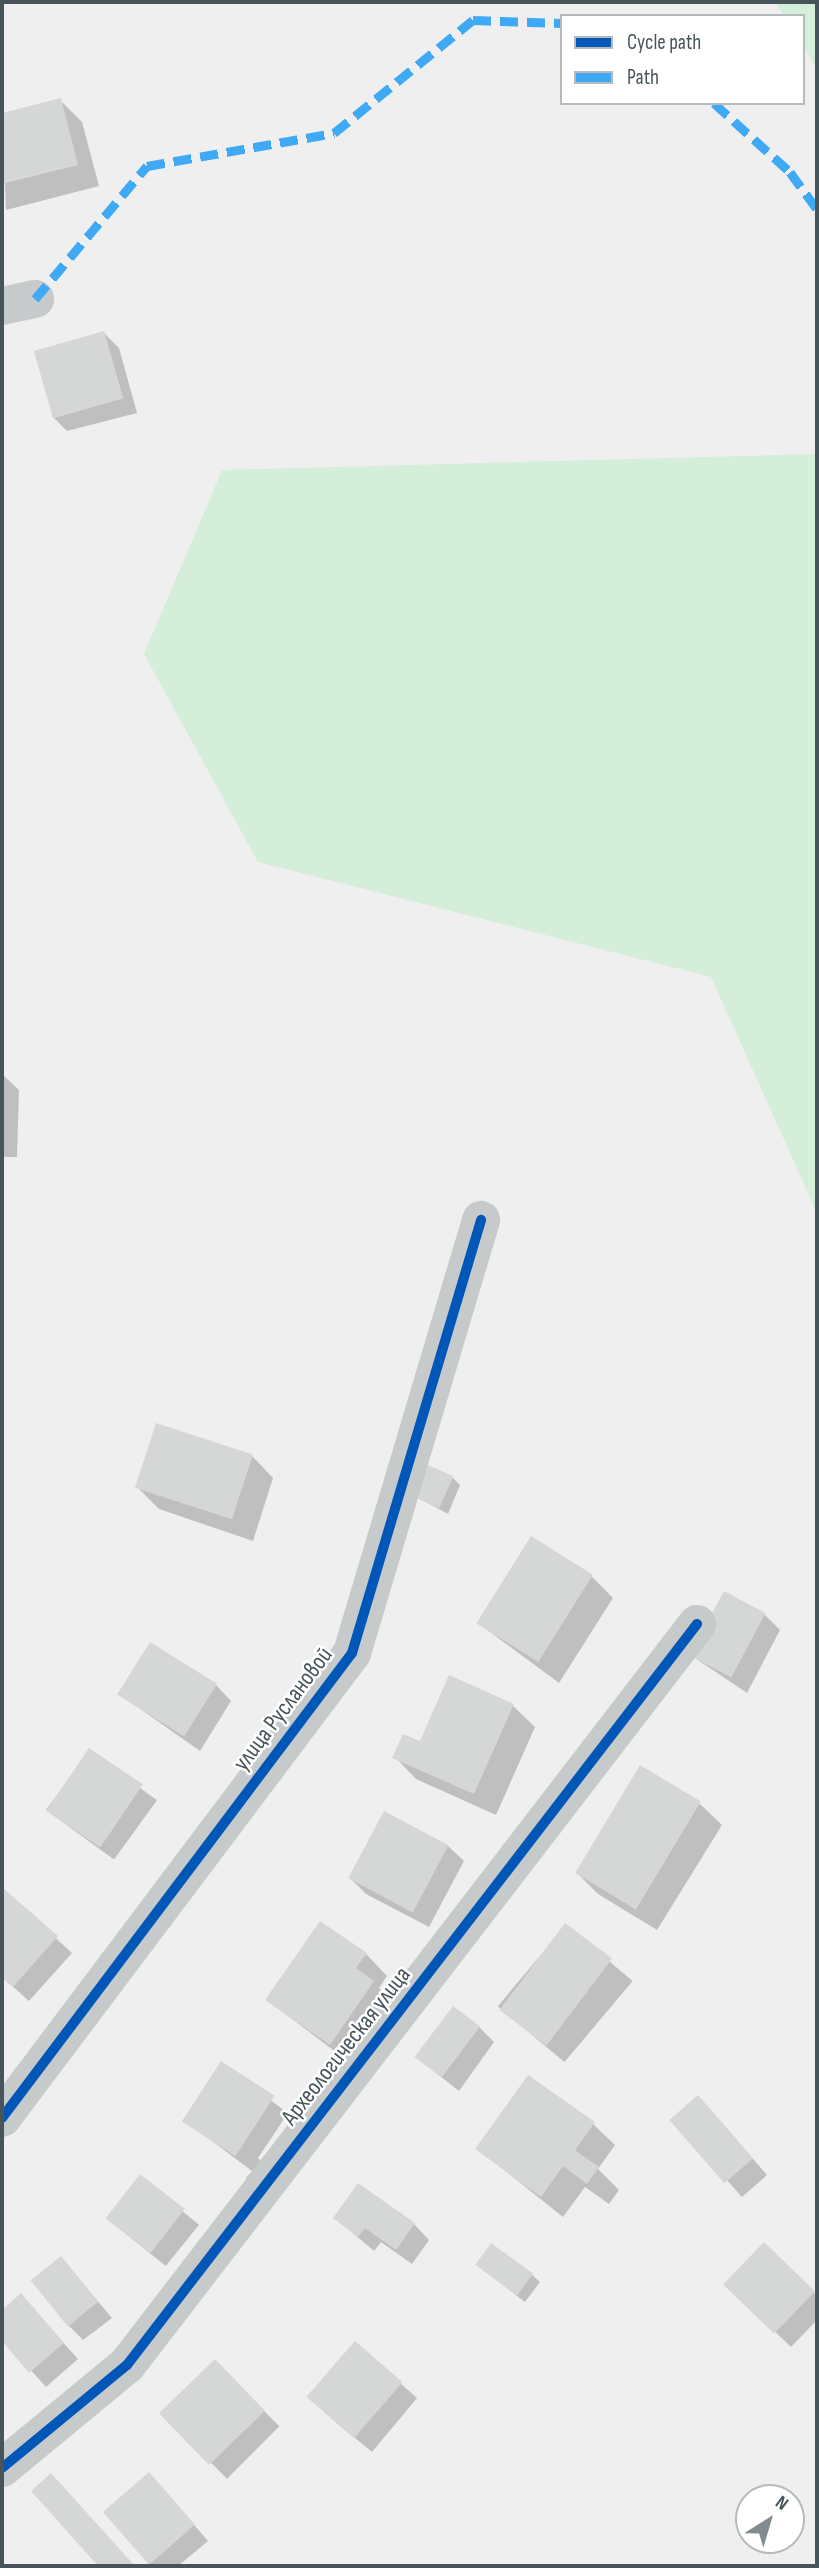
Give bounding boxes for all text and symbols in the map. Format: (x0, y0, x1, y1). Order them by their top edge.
legend (560, 14, 805, 105)
text: Cycle path (627, 30, 701, 55)
text: Path (627, 65, 659, 90)
street label: улица Руслановой (227, 1641, 339, 1777)
street label: Археологическая улица (275, 1961, 417, 2131)
north arrow (735, 2484, 805, 2554)
text: N (771, 2491, 793, 2516)

